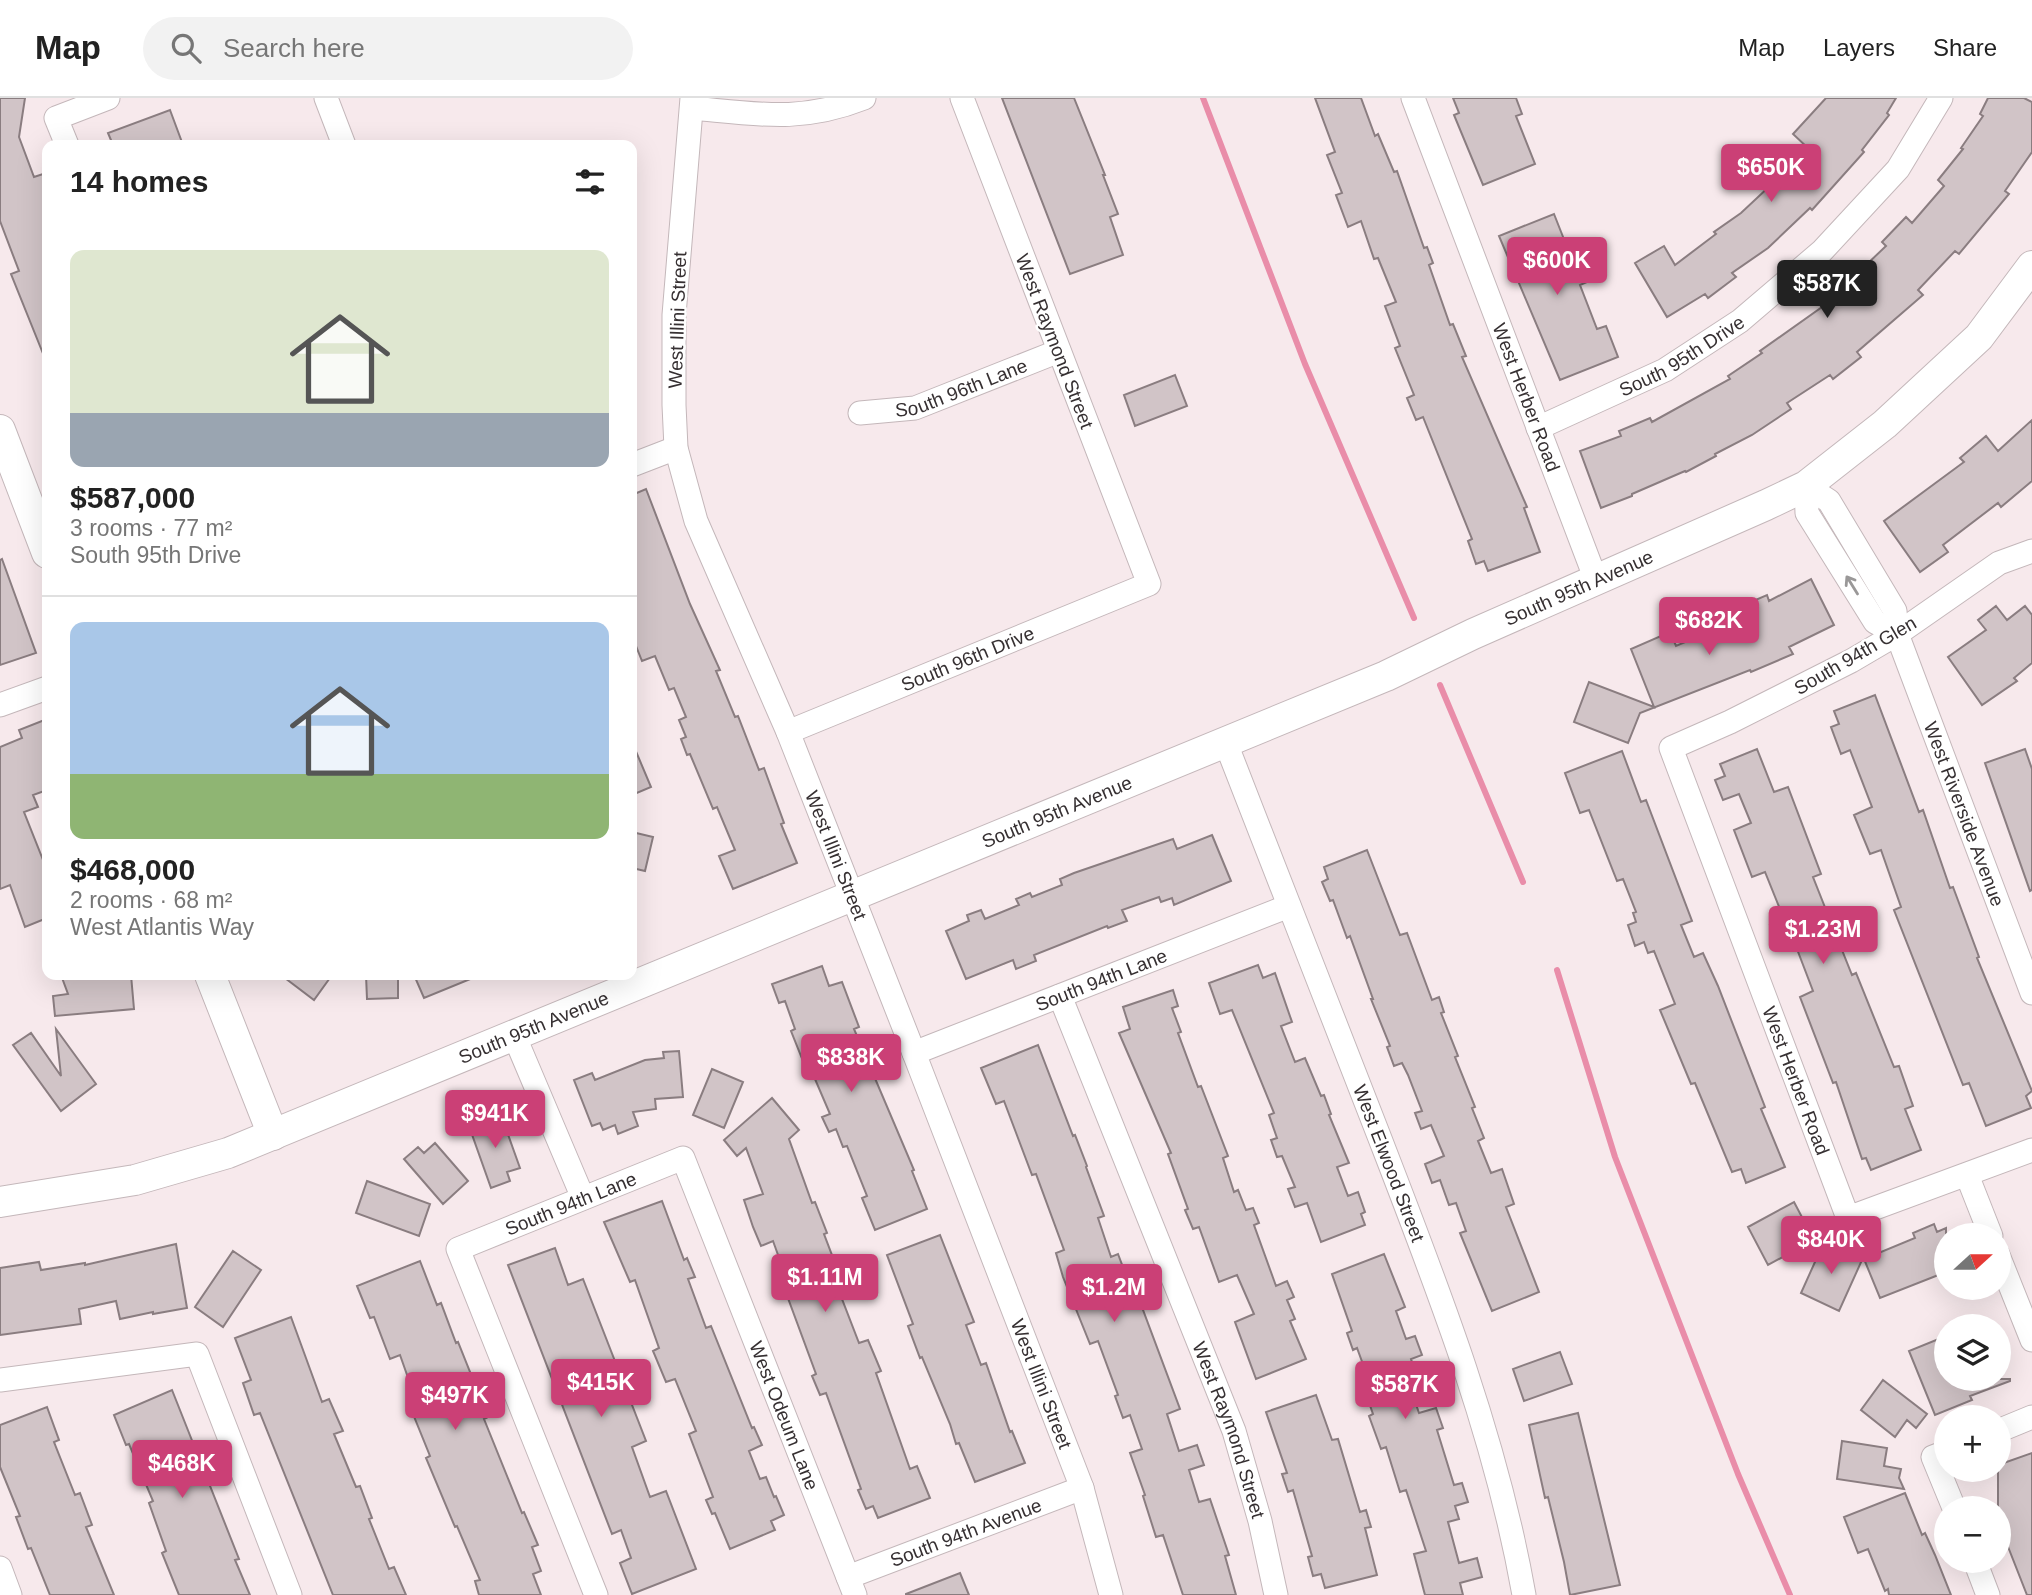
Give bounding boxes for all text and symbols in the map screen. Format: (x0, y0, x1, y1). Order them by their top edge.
search box (143, 17, 633, 80)
text: Map (35, 29, 101, 66)
icon: search (167, 29, 205, 67)
text: Search here (223, 33, 365, 63)
text: Map (1738, 34, 1785, 61)
text: Layers (1823, 34, 1895, 61)
text: Share (1933, 34, 1997, 61)
pin: $650K (1722, 144, 1820, 204)
text: $650K (1737, 154, 1805, 180)
icon: filters (571, 163, 609, 201)
text: 14 homes (70, 165, 208, 198)
pin: $600K (1508, 238, 1606, 297)
text: $600K (1523, 247, 1591, 273)
street label: West Illini Street (665, 251, 690, 389)
street label: West Raymond Street (1011, 251, 1098, 432)
pin: $587K (1778, 260, 1876, 320)
text: $587K (1793, 270, 1861, 296)
icon: home (277, 296, 403, 422)
street label: South 95th Drive (1616, 311, 1748, 401)
street label: West Herber Road (1488, 320, 1564, 475)
street label: South 96th Lane (894, 355, 1030, 421)
text: $587,000 (70, 481, 195, 514)
text: 3 rooms · 77 m² (70, 515, 232, 541)
text: South 95th Drive (70, 542, 241, 568)
street label: South 95th Avenue (1501, 546, 1656, 630)
one-way arrow (1845, 576, 1859, 596)
pin: $682K (1660, 598, 1758, 657)
text: $682K (1675, 607, 1743, 633)
street label: South 94th Glen (1791, 612, 1920, 699)
street label: South 96th Drive (898, 622, 1037, 695)
icon: home (277, 668, 403, 794)
street label: West Riverside Avenue (1920, 719, 2008, 909)
street label: South 95th Avenue (979, 772, 1135, 852)
street label: West Illini Street (801, 788, 871, 924)
text: $468,000 (70, 853, 195, 886)
text: 2 rooms · 68 m² (70, 887, 232, 913)
pin: $1.23M (1766, 906, 1880, 966)
text: West Atlantis Way (70, 914, 254, 940)
text: $1.23M (1785, 916, 1861, 942)
street label: South 94th Lane (1033, 945, 1170, 1015)
street label: South 95th Avenue (456, 987, 612, 1068)
street label: West Herber Road (1758, 1003, 1833, 1158)
pin: $838K (802, 1034, 900, 1094)
text: $838K (817, 1044, 885, 1070)
street label: West Elwood Street (1349, 1082, 1429, 1245)
pin: $941K (446, 1090, 544, 1150)
text: $941K (461, 1100, 529, 1126)
street label: South 94th Lane (502, 1168, 639, 1240)
pin: $840K (1782, 1216, 1880, 1276)
north arrow (1934, 1223, 2011, 1300)
map controls (1934, 1223, 2011, 1573)
text: $840K (1797, 1226, 1865, 1252)
pin: $1.11M (768, 1254, 882, 1314)
text: $1.11M (787, 1264, 863, 1290)
pin: $1.2M (1065, 1264, 1163, 1324)
text: $1.2M (1082, 1274, 1146, 1300)
button: layers (1934, 1314, 2011, 1391)
street label: West Illini Street (1007, 1316, 1076, 1452)
street label: West Odeum Lane (745, 1338, 823, 1493)
street label: West Raymond Street (1188, 1339, 1269, 1521)
pin: $415K (552, 1360, 650, 1419)
pin: $587K (1356, 1362, 1454, 1421)
text: $415K (567, 1369, 635, 1395)
text: $587K (1371, 1371, 1439, 1397)
pin: $497K (406, 1372, 504, 1432)
text: $497K (421, 1382, 489, 1408)
button: + (1934, 1405, 2011, 1482)
pin: $468K (133, 1440, 231, 1500)
text: $468K (148, 1450, 216, 1476)
street label: South 94th Avenue (887, 1494, 1045, 1571)
button: − (1934, 1496, 2011, 1573)

